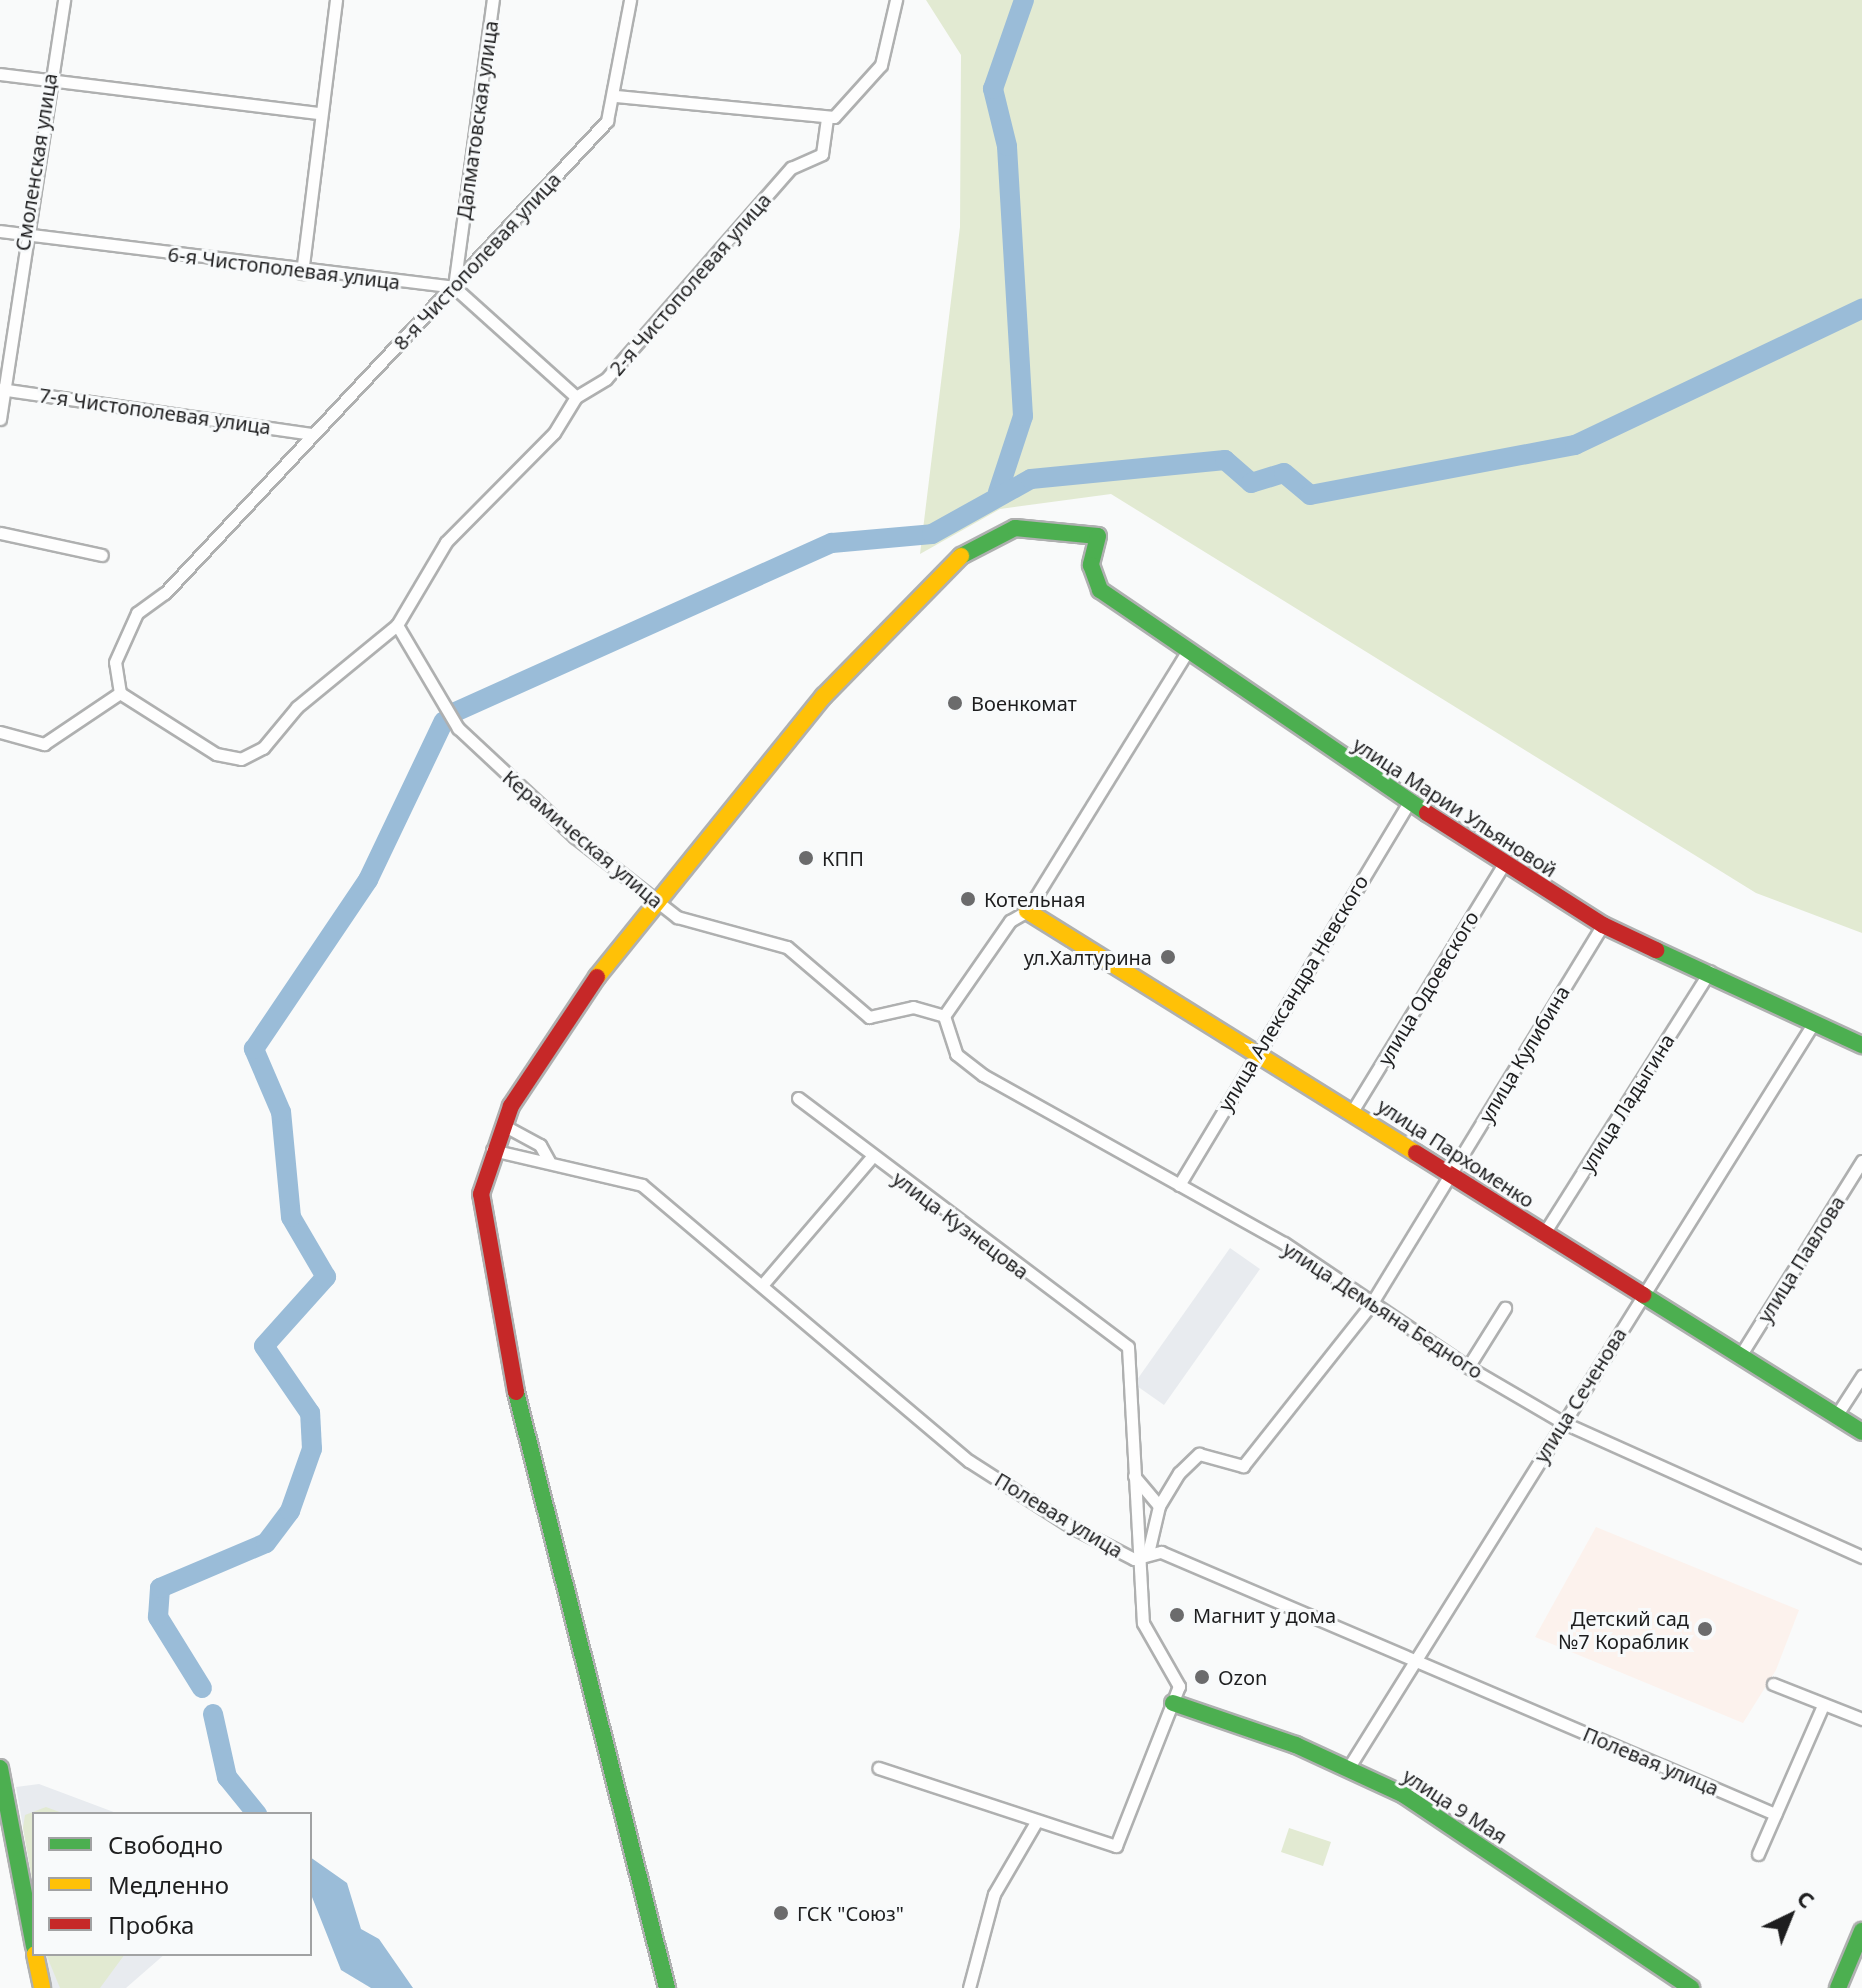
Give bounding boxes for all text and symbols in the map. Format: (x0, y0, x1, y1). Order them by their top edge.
street label: Далматовская улица (451, 19, 503, 221)
street label: Смоленская улица (10, 71, 62, 253)
street label: 8-я Чистополевая улица (388, 167, 566, 355)
street label: 2-я Чистополевая улица (604, 188, 776, 380)
street label: 6-я Чистополевая улица (166, 242, 402, 294)
street label: 7-я Чистополевая улица (37, 383, 273, 439)
place label: Военкомат (971, 691, 1077, 715)
marker: Военкомат (946, 694, 964, 712)
street label: улица Марии Ульяновой (1349, 732, 1561, 882)
street label: Керамическая улица (498, 765, 668, 913)
place label: КПП (822, 846, 864, 870)
marker: КПП (797, 849, 815, 867)
street label: улица Александра Невского (1213, 871, 1373, 1115)
place label: Котельная (984, 887, 1085, 911)
marker: Котельная (959, 890, 977, 908)
street label: улица Одоевского (1372, 907, 1484, 1069)
place label: ул.Халтурина (1024, 945, 1152, 969)
marker: ул.Халтурина (1159, 948, 1177, 966)
street label: улица Кулибина (1474, 981, 1574, 1127)
street label: улица Ладыгина (1575, 1029, 1679, 1177)
street label: улица Пархоменко (1373, 1093, 1539, 1213)
street label: улица Кузнецова (888, 1166, 1034, 1284)
street label: улица Павлова (1752, 1191, 1850, 1327)
street label: улица Демьяна Бедного (1279, 1236, 1487, 1384)
street label: улица Сеченова (1529, 1323, 1631, 1467)
street label: Полевая улица (991, 1467, 1127, 1563)
place label: Магнит у дома (1193, 1603, 1336, 1627)
marker: Магнит у дома (1168, 1606, 1186, 1624)
place label: Детский сад №7 Кораблик (1558, 1606, 1689, 1653)
marker: Детский сад №7 Кораблик (1696, 1620, 1714, 1638)
place label: Ozon (1218, 1665, 1267, 1689)
marker: Ozon (1193, 1668, 1211, 1686)
street label: Полевая улица (1580, 1722, 1722, 1800)
street label: улица 9 Мая (1398, 1763, 1512, 1849)
legend (32, 1812, 312, 1956)
text: Свободно (108, 1828, 223, 1861)
text: Медленно (108, 1868, 229, 1901)
north arrow (1750, 1876, 1830, 1956)
text: С (1791, 1883, 1822, 1914)
place label: ГСК "Союз" (797, 1901, 904, 1925)
marker: ГСК "Союз" (772, 1904, 790, 1922)
text: Пробка (108, 1908, 194, 1941)

